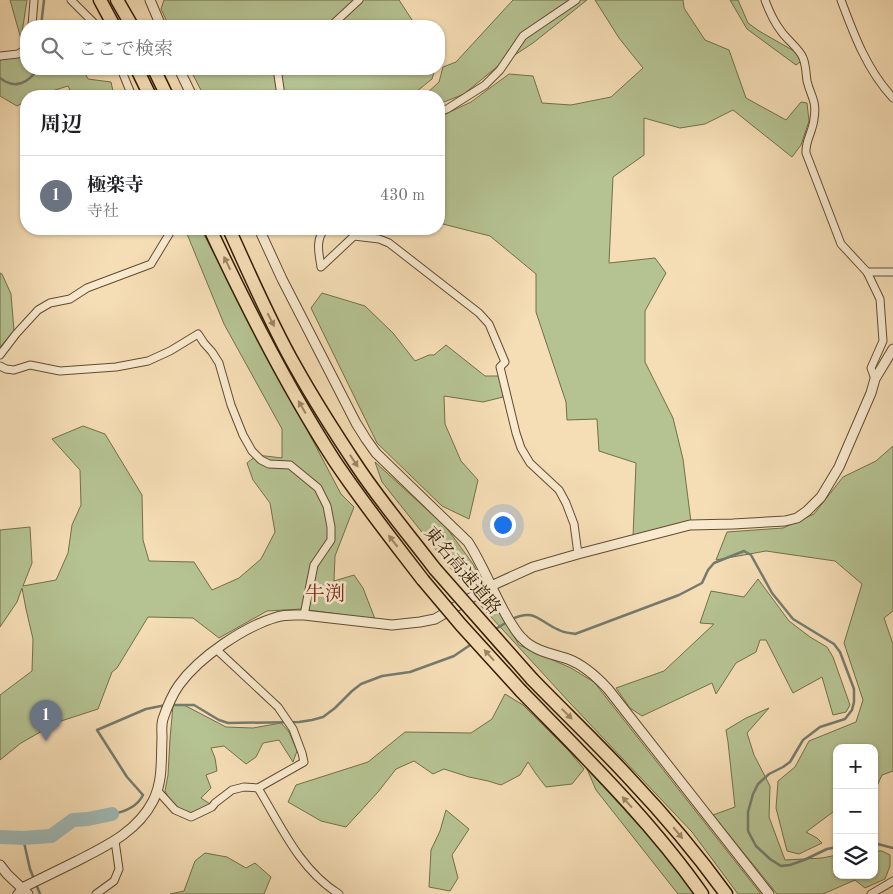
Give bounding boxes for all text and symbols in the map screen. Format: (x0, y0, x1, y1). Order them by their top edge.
search box (20, 20, 445, 75)
icon: search (38, 34, 66, 62)
text: ここで検索 (78, 41, 173, 60)
text: 周辺 (40, 115, 82, 136)
text: 極楽寺 (87, 177, 144, 196)
text: 1 (51, 188, 61, 204)
text: 430 m (380, 188, 425, 204)
text: 寺社 (87, 204, 119, 220)
one-way arrow (222, 256, 230, 270)
one-way arrow (267, 313, 275, 328)
one-way arrow (298, 399, 306, 414)
one-way arrow (349, 454, 358, 467)
your location (490, 512, 516, 538)
street label: 東名高速道路 (420, 523, 505, 618)
one-way arrow (388, 534, 398, 548)
district label: 牛渕 (305, 583, 345, 605)
one-way arrow (483, 649, 495, 661)
pin: 1 (30, 700, 62, 741)
one-way arrow (560, 708, 572, 720)
map controls (833, 744, 878, 879)
button: + (833, 744, 878, 789)
button: − (833, 789, 878, 834)
one-way arrow (621, 797, 633, 809)
one-way arrow (672, 826, 683, 839)
button: layers (833, 834, 878, 879)

